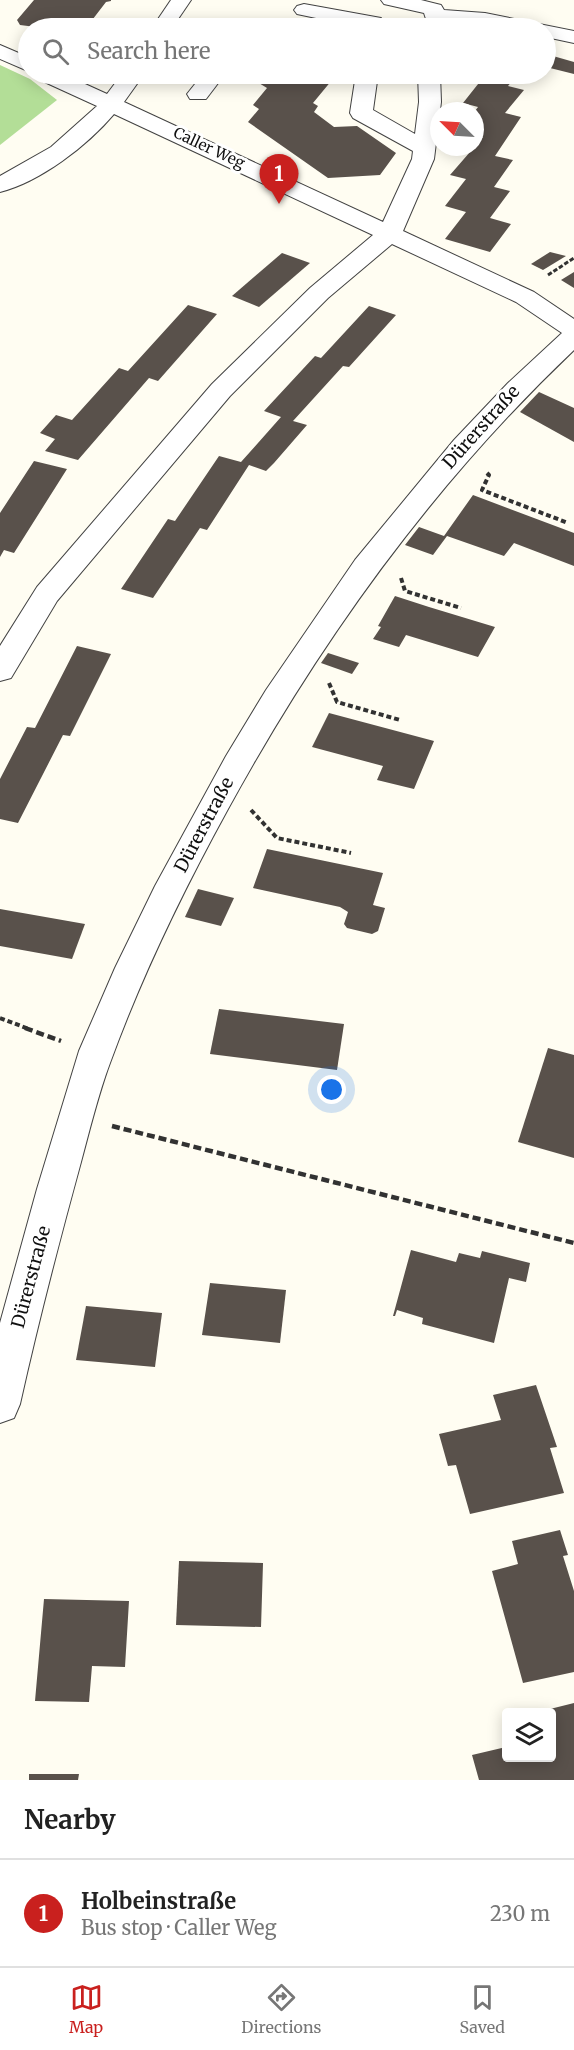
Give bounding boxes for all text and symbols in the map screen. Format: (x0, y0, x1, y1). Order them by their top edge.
search box (18, 18, 556, 84)
icon: search (39, 35, 72, 68)
text: Search here (87, 37, 210, 65)
north arrow (430, 102, 484, 156)
street label: Caller Weg (170, 123, 248, 172)
pin: 1 (260, 154, 298, 204)
street label: Dürerstraße (437, 380, 524, 473)
street label: Dürerstraße (169, 773, 238, 876)
your location (317, 1075, 346, 1104)
street label: Dürerstraße (6, 1223, 55, 1330)
map controls (502, 1708, 556, 1762)
button: layers (502, 1708, 556, 1762)
text: Nearby (24, 1803, 116, 1836)
text: Holbeinstraße (81, 1887, 236, 1915)
text: 1 (39, 1901, 48, 1926)
text: 230 m (490, 1901, 550, 1926)
text: Bus stop · Caller Weg (81, 1915, 277, 1940)
tab: Map (69, 1981, 103, 2037)
tab: Directions (241, 1981, 321, 2037)
tab: Saved (460, 1981, 505, 2037)

